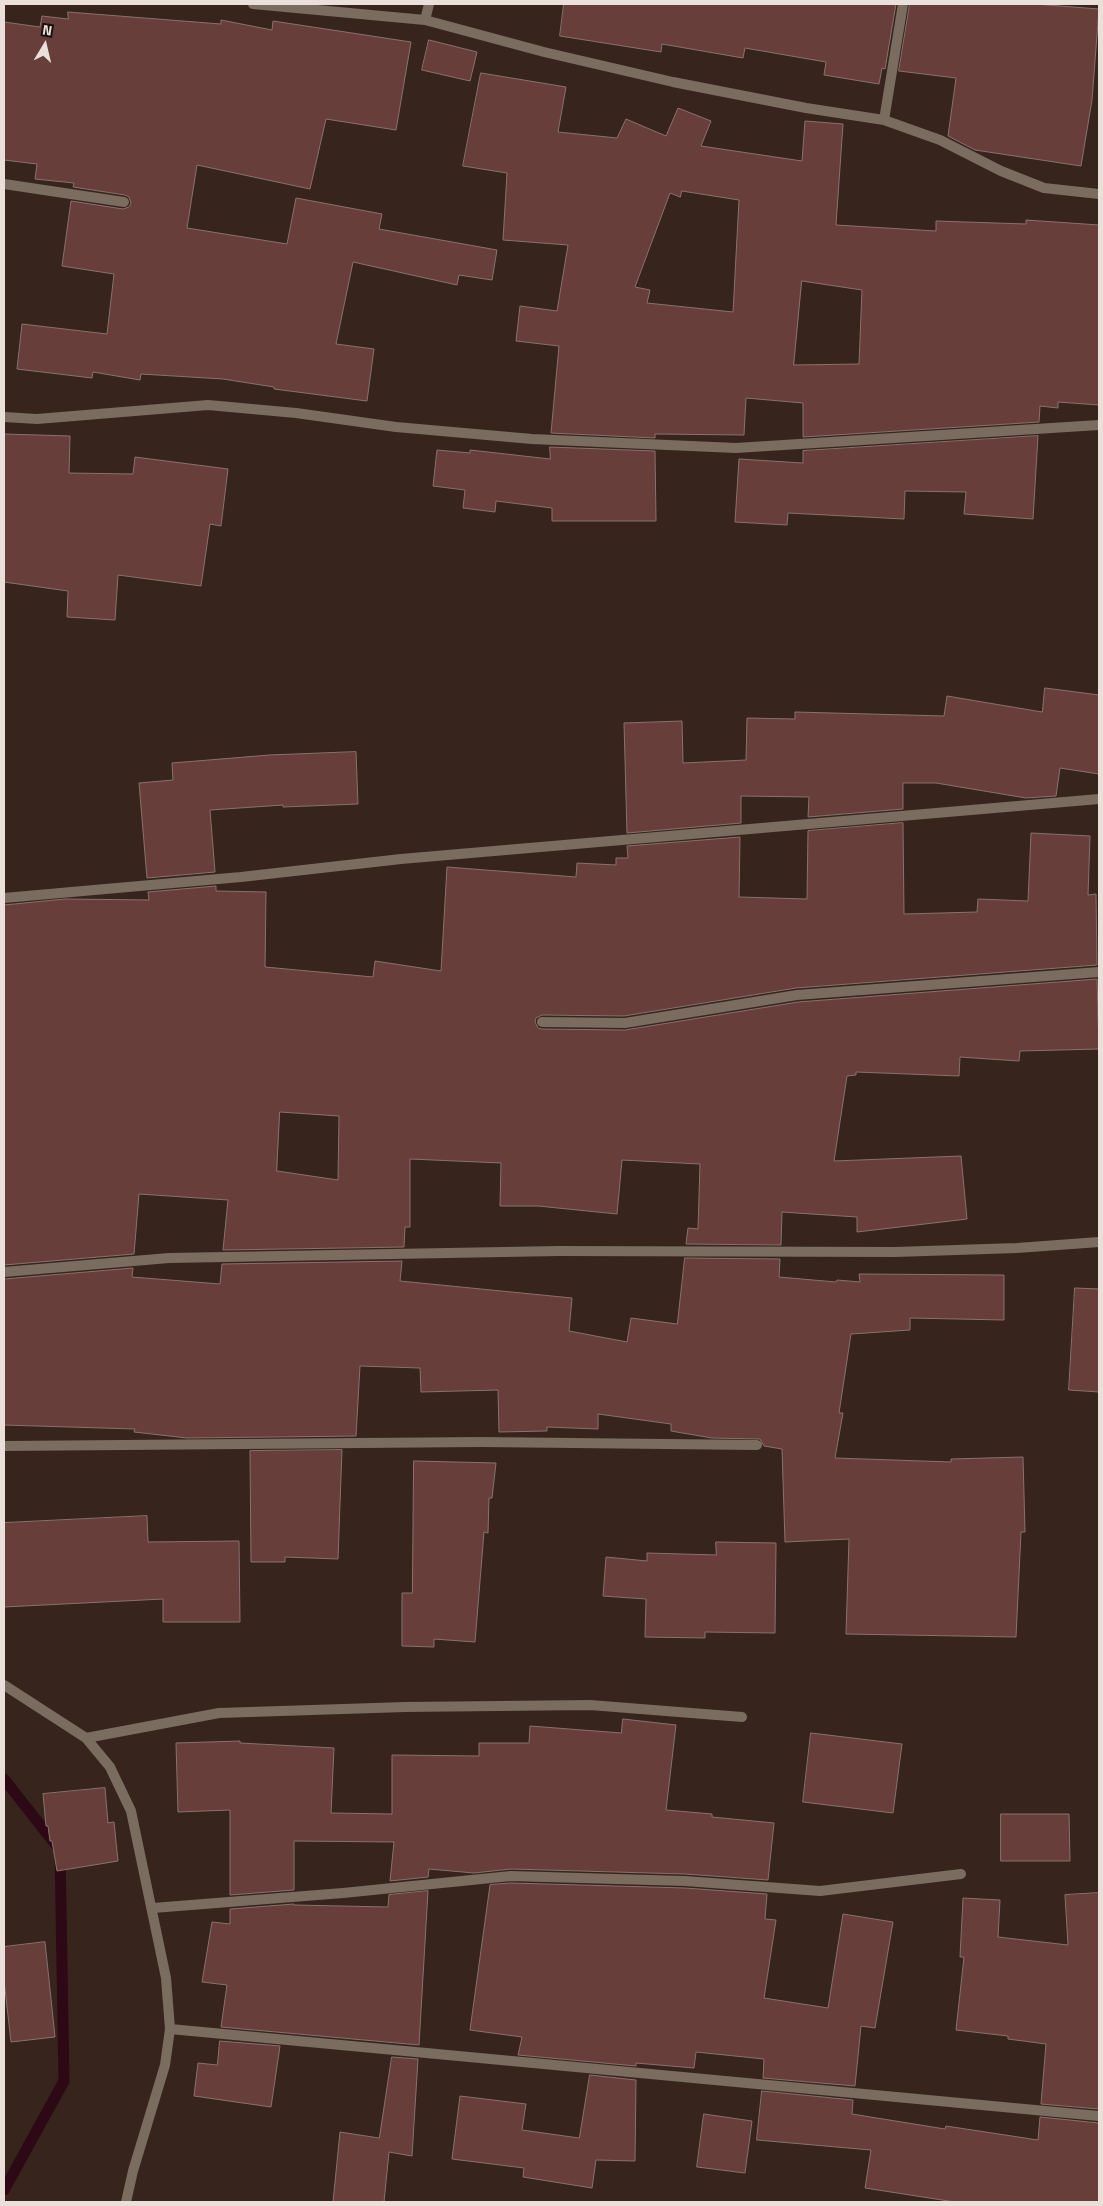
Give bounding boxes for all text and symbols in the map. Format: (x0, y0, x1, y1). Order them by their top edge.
text: N (41, 19, 54, 41)
north arrow (20, 20, 70, 70)

